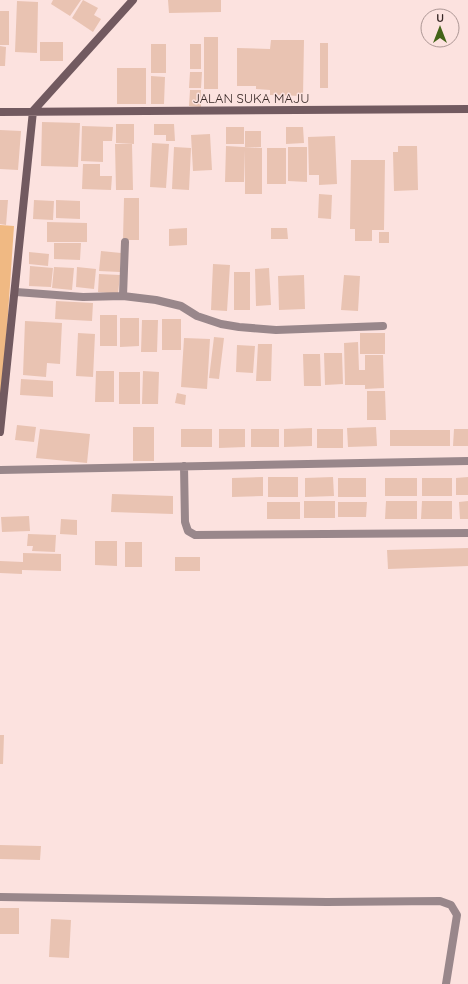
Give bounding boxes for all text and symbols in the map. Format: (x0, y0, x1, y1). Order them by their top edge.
north arrow (420, 8, 460, 48)
text: U (436, 11, 444, 25)
street label: JALAN SUKA MAJU (192, 90, 310, 106)

